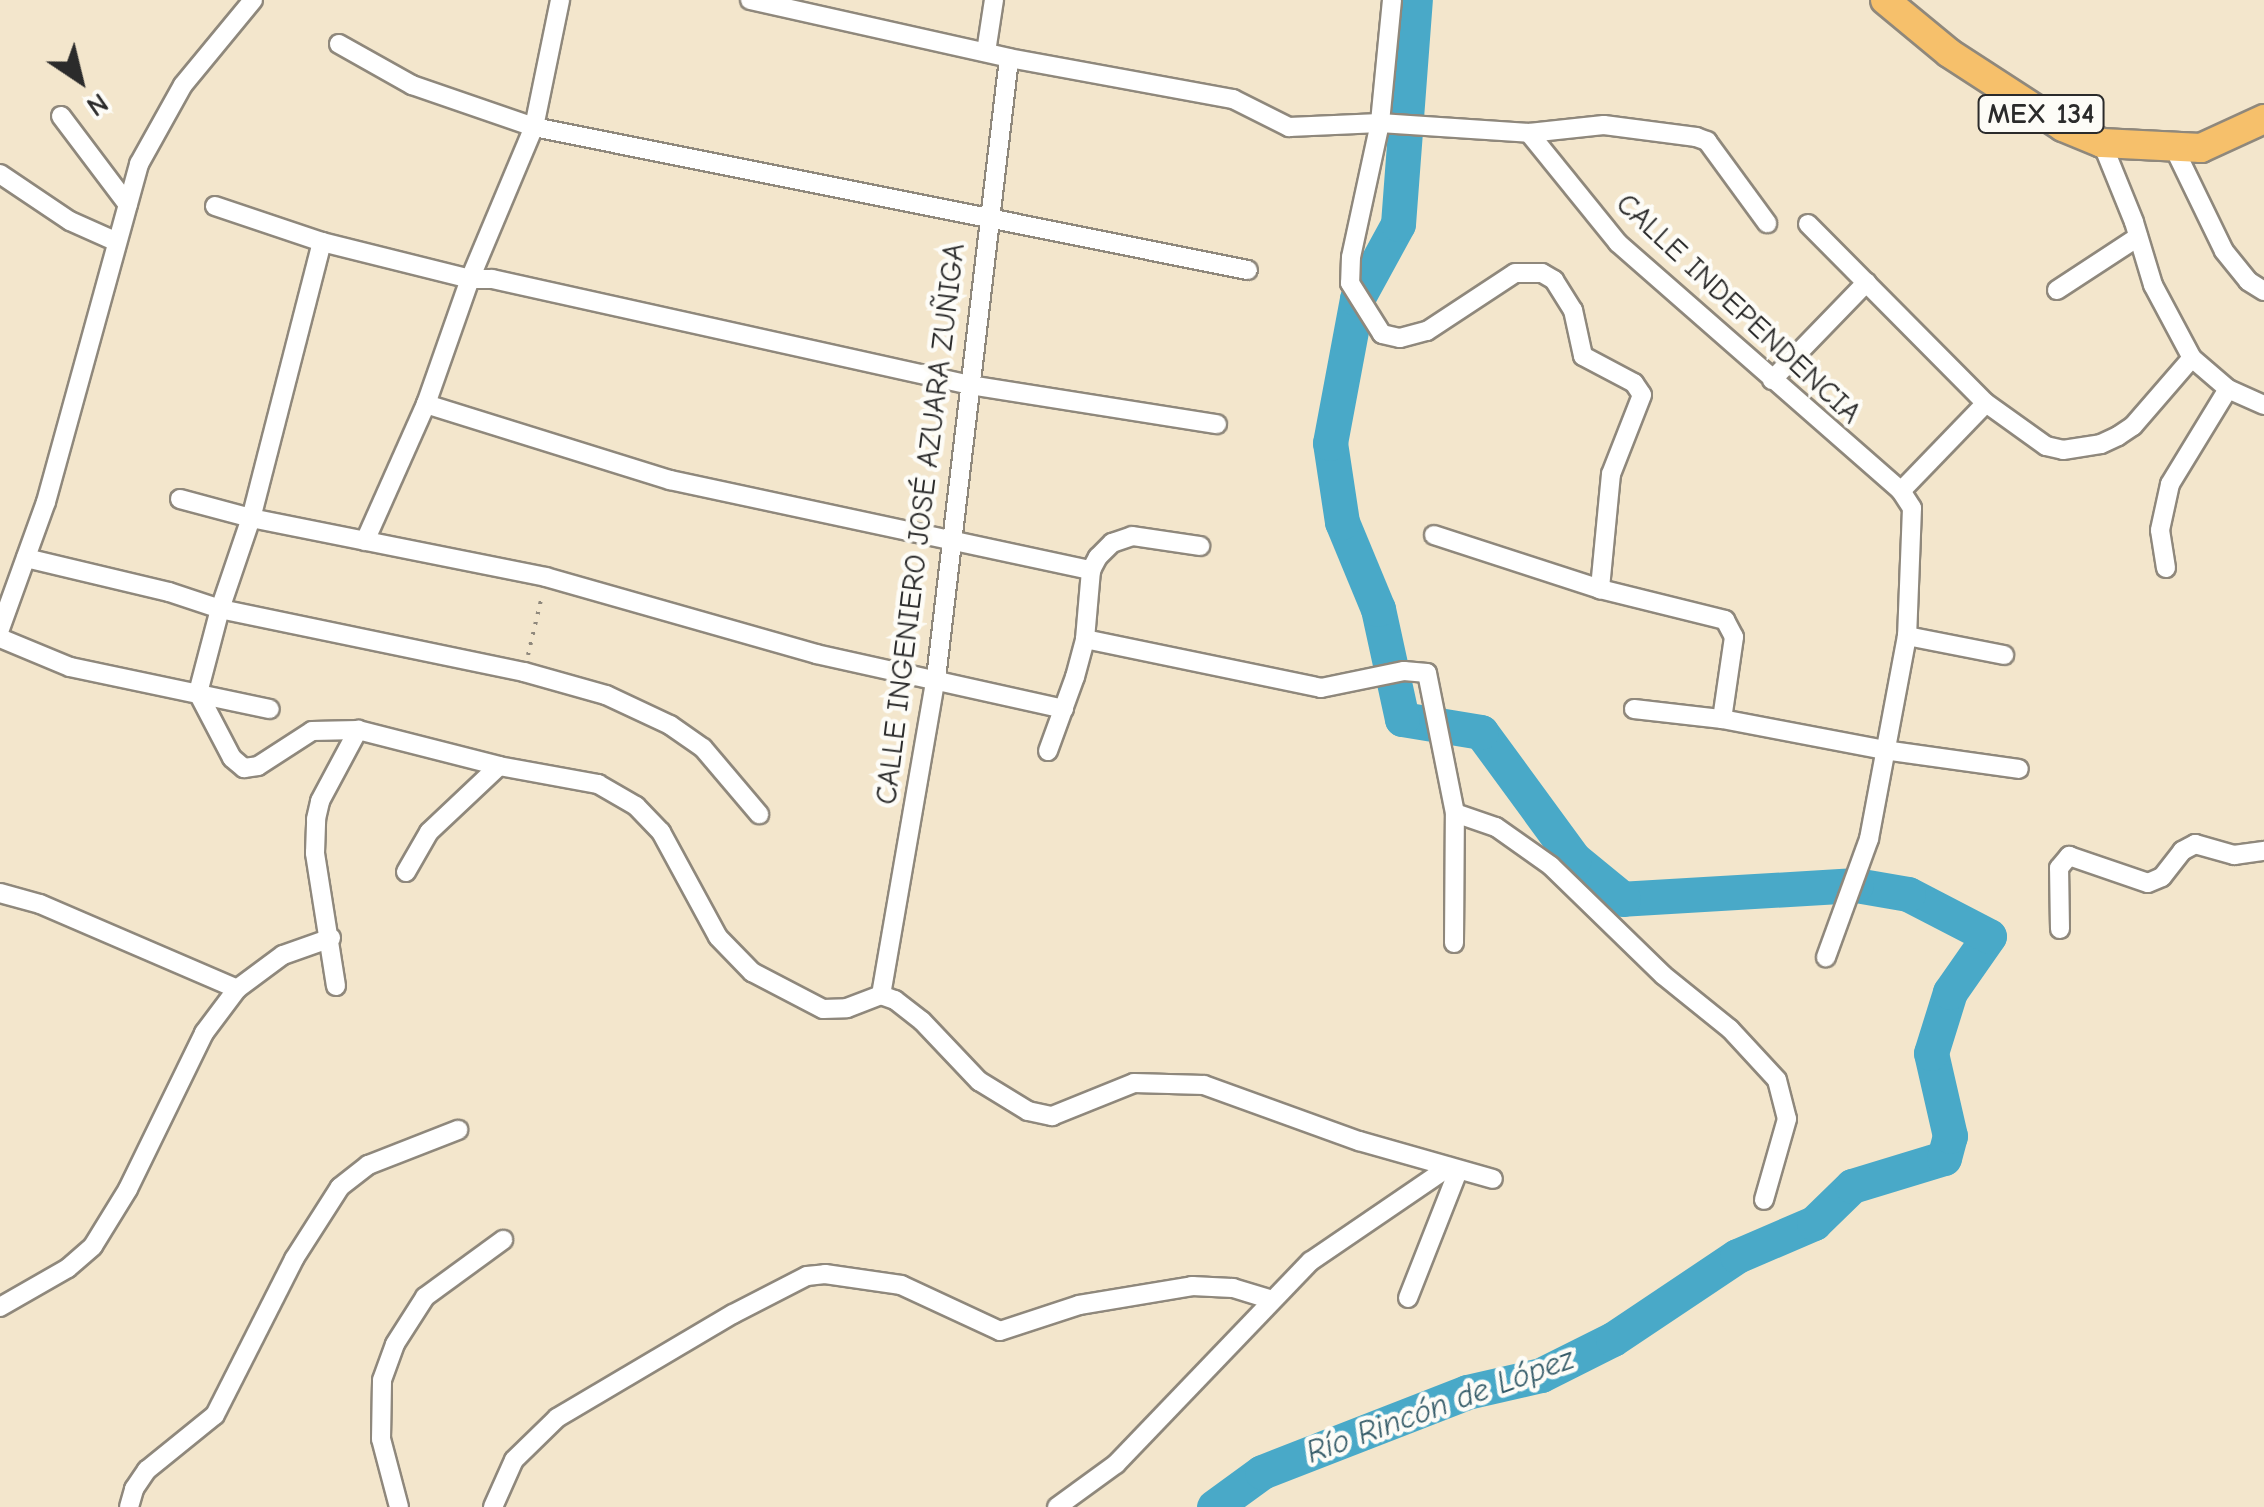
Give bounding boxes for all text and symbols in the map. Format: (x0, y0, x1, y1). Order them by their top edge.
north arrow (30, 30, 130, 130)
text: N (81, 86, 114, 123)
road number: MEX 134 (1976, 91, 2106, 137)
street label: CALLE INDEPENDENCIA (1608, 186, 1868, 432)
street label: CALLE INGENIERO JOSÉ AZUARA ZUÑIGA (869, 241, 973, 807)
water label: Río Rincón de López (1301, 1340, 1579, 1472)

